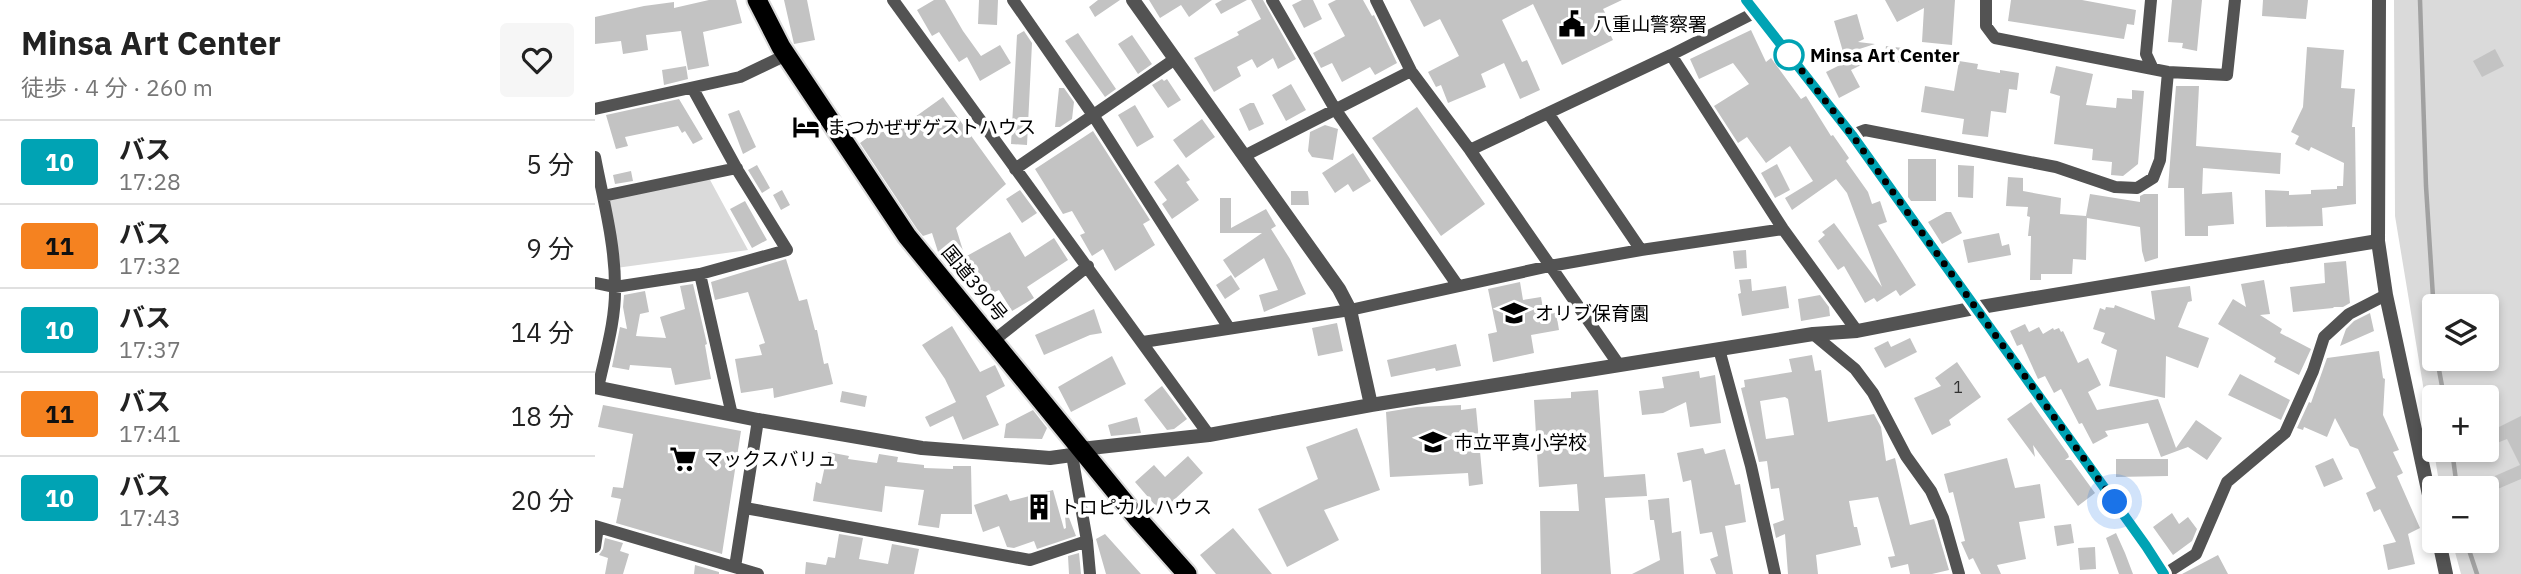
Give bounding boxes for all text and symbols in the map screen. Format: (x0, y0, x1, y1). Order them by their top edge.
public building icon: 八重山警察署 (1557, 9, 1587, 39)
place label: 八重山警察署 (1593, 12, 1707, 36)
text: Minsa Art Center (21, 21, 281, 64)
button: heart (500, 23, 574, 97)
marker: Minsa Art Center (1774, 40, 1804, 70)
place label: Minsa Art Center (1810, 43, 1960, 67)
text: 徒歩 · 4 分 · 260 m (21, 72, 213, 102)
hotel icon: まつかぜザゲストハウス (791, 112, 821, 142)
place label: まつかぜザゲストハウス (827, 115, 1036, 139)
text: バス (119, 132, 171, 166)
text: 10 (45, 146, 74, 178)
text: 5 分 (526, 147, 574, 181)
text: 17:28 (119, 166, 181, 196)
text: バス (119, 216, 171, 250)
text: 11 (45, 230, 74, 262)
text: 9 分 (526, 231, 574, 265)
street label: 国道390号 (937, 240, 1013, 326)
text: 17:32 (119, 250, 181, 280)
map controls (2422, 294, 2499, 553)
button: layers (2422, 294, 2499, 371)
school or university icon: オリブ保育園 (1499, 298, 1529, 328)
text: バス (119, 300, 171, 334)
place label: オリブ保育園 (1535, 301, 1649, 325)
text: 10 (45, 314, 74, 346)
text: 14 分 (511, 315, 574, 349)
text: 17:37 (119, 334, 181, 364)
house number: 1 (1953, 377, 1963, 397)
text: バス (119, 384, 171, 418)
button: + (2422, 385, 2499, 462)
text: 11 (45, 398, 74, 430)
text: 18 分 (511, 399, 574, 433)
text: 17:41 (119, 418, 181, 448)
school or university icon: 市立平真小学校 (1418, 427, 1448, 457)
place label: 市立平真小学校 (1454, 430, 1587, 454)
supermarket icon: マックスバリュ (668, 444, 698, 474)
place label: マックスバリュ (704, 447, 836, 471)
text: バス (119, 468, 171, 502)
button: − (2422, 476, 2499, 553)
text: 10 (45, 482, 74, 514)
text: 20 分 (511, 483, 574, 517)
your location (2097, 484, 2132, 519)
building icon: トロピカルハウス (1024, 492, 1054, 522)
place label: トロピカルハウス (1060, 495, 1212, 519)
text: 17:43 (119, 502, 181, 532)

